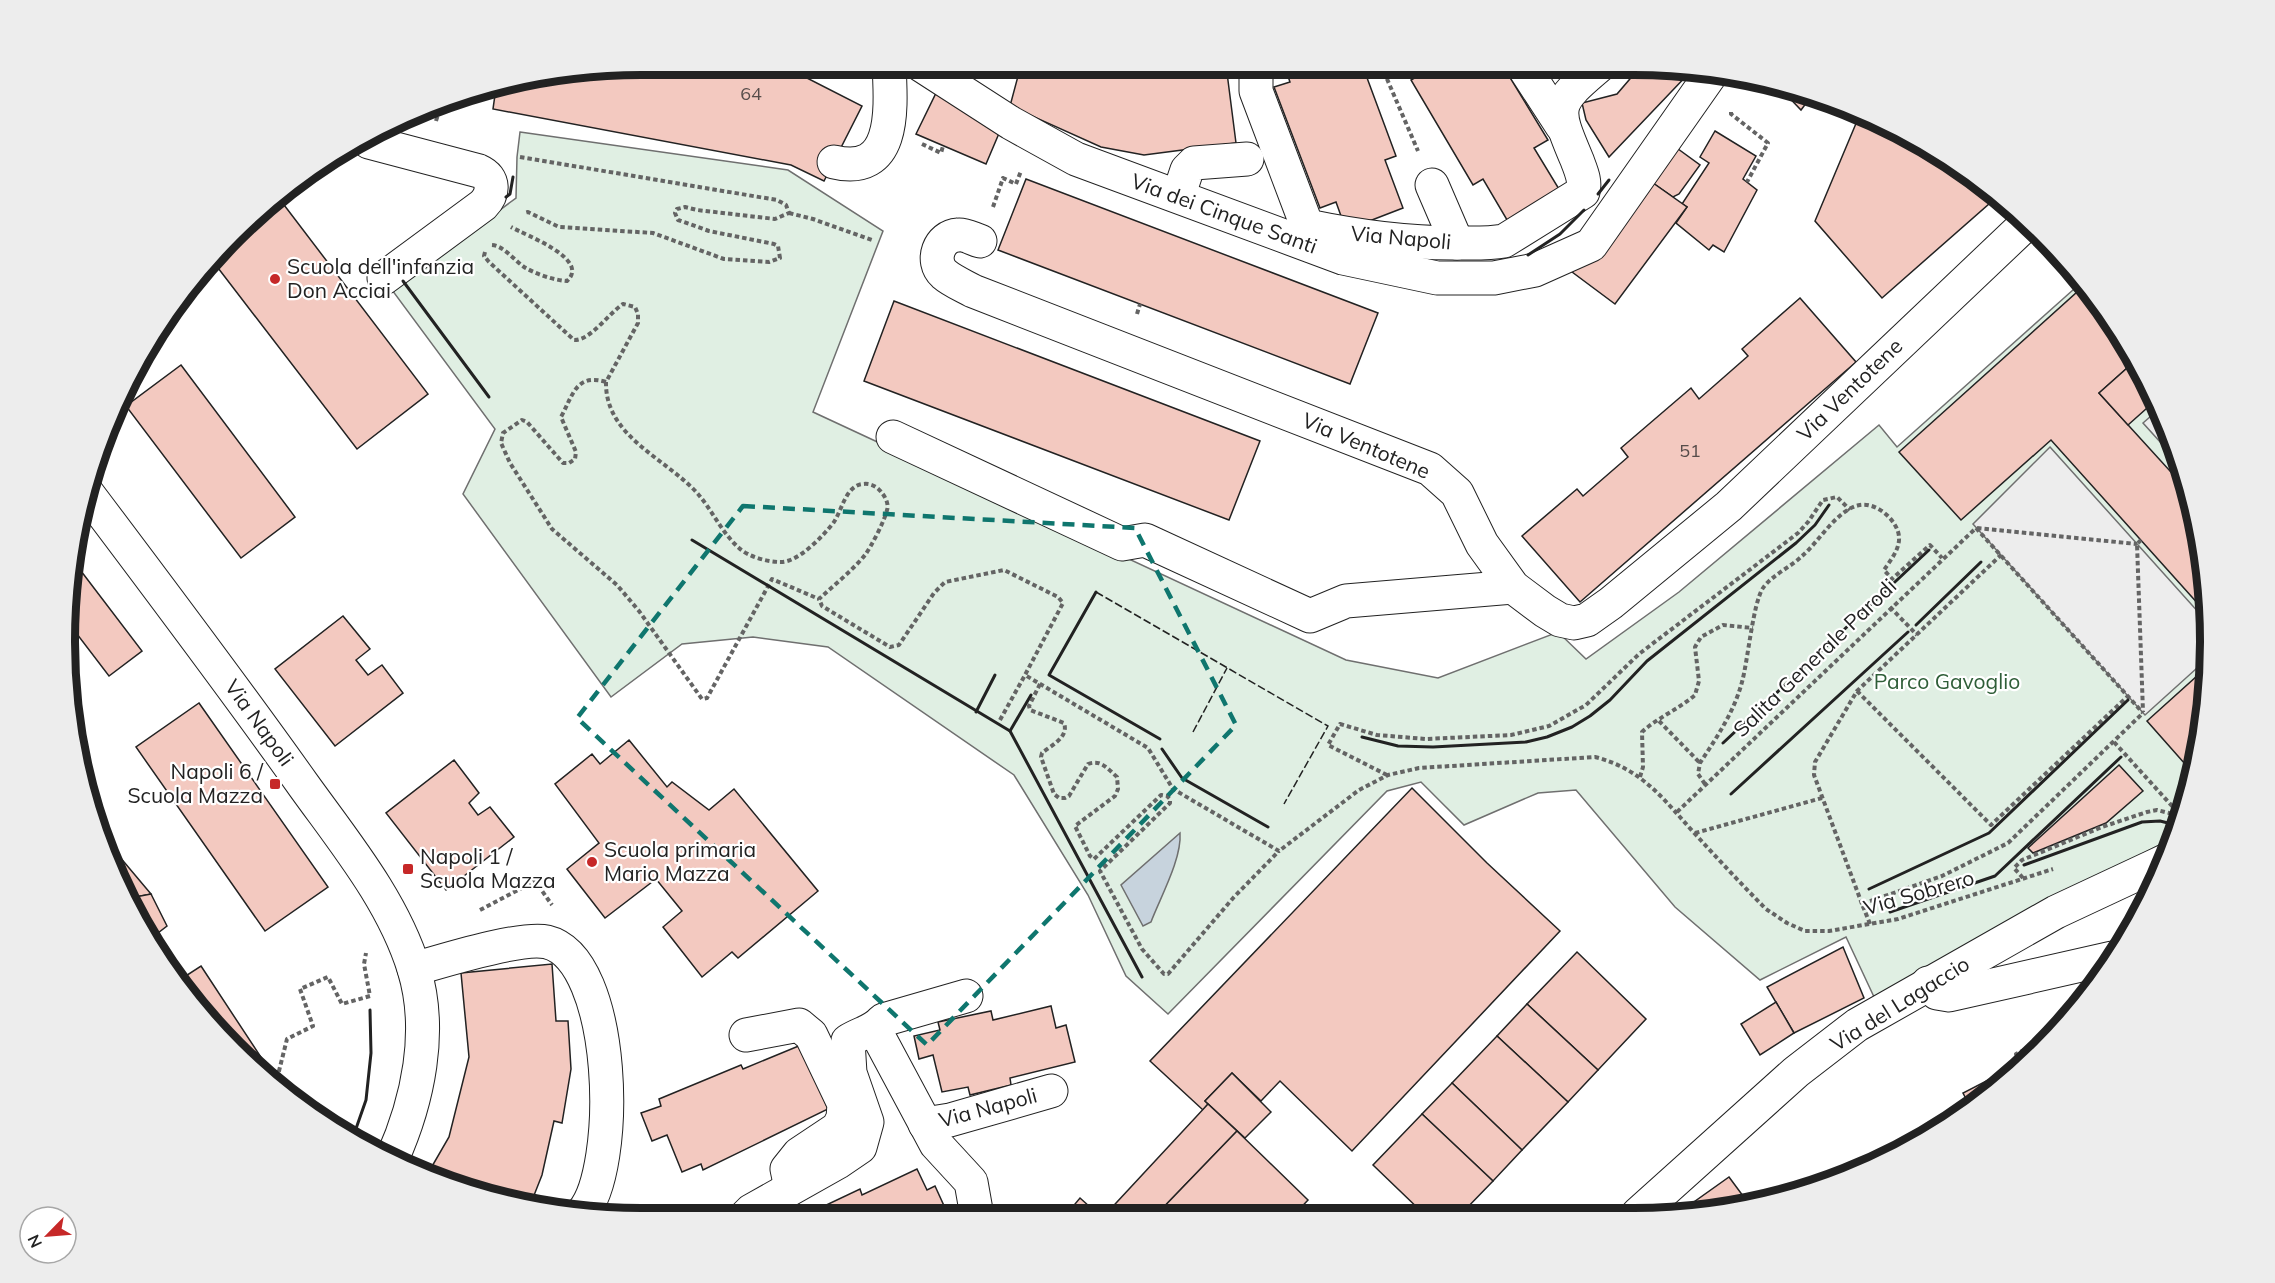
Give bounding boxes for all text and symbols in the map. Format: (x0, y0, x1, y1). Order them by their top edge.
house number: 64 (740, 82, 762, 105)
street label: Via dei Cinque Santi (1128, 167, 1321, 259)
street label: Via Napoli (1350, 220, 1452, 254)
place label: Scuola dell'infanzia Don Acciai (287, 253, 474, 303)
marker: Scuola dell'infanzia Don Acciai (268, 272, 282, 286)
street label: Via Ventotene (1791, 333, 1907, 446)
street label: Via Ventotene (1299, 406, 1434, 484)
house number: 51 (1679, 439, 1701, 462)
street label: Salita Generale Parodi (1727, 573, 1901, 742)
park label: Parco Gavoglio (1874, 668, 2020, 694)
street label: Via Napoli (220, 674, 300, 771)
place label: Napoli 6 / Scuola Mazza (127, 758, 264, 808)
marker: Napoli 6 / Scuola Mazza (268, 777, 282, 791)
place label: Scuola primaria Mario Mazza (604, 836, 756, 886)
place label: Napoli 1 / Scuola Mazza (420, 843, 556, 893)
marker: Scuola primaria Mario Mazza (585, 855, 599, 869)
marker: Napoli 1 / Scuola Mazza (401, 862, 415, 876)
street label: Via Sobrero (1860, 864, 1977, 920)
street label: Via del Lagaccio (1825, 950, 1974, 1056)
street label: Via Napoli (936, 1081, 1040, 1133)
north arrow (18, 1205, 78, 1265)
text: N (23, 1232, 46, 1251)

